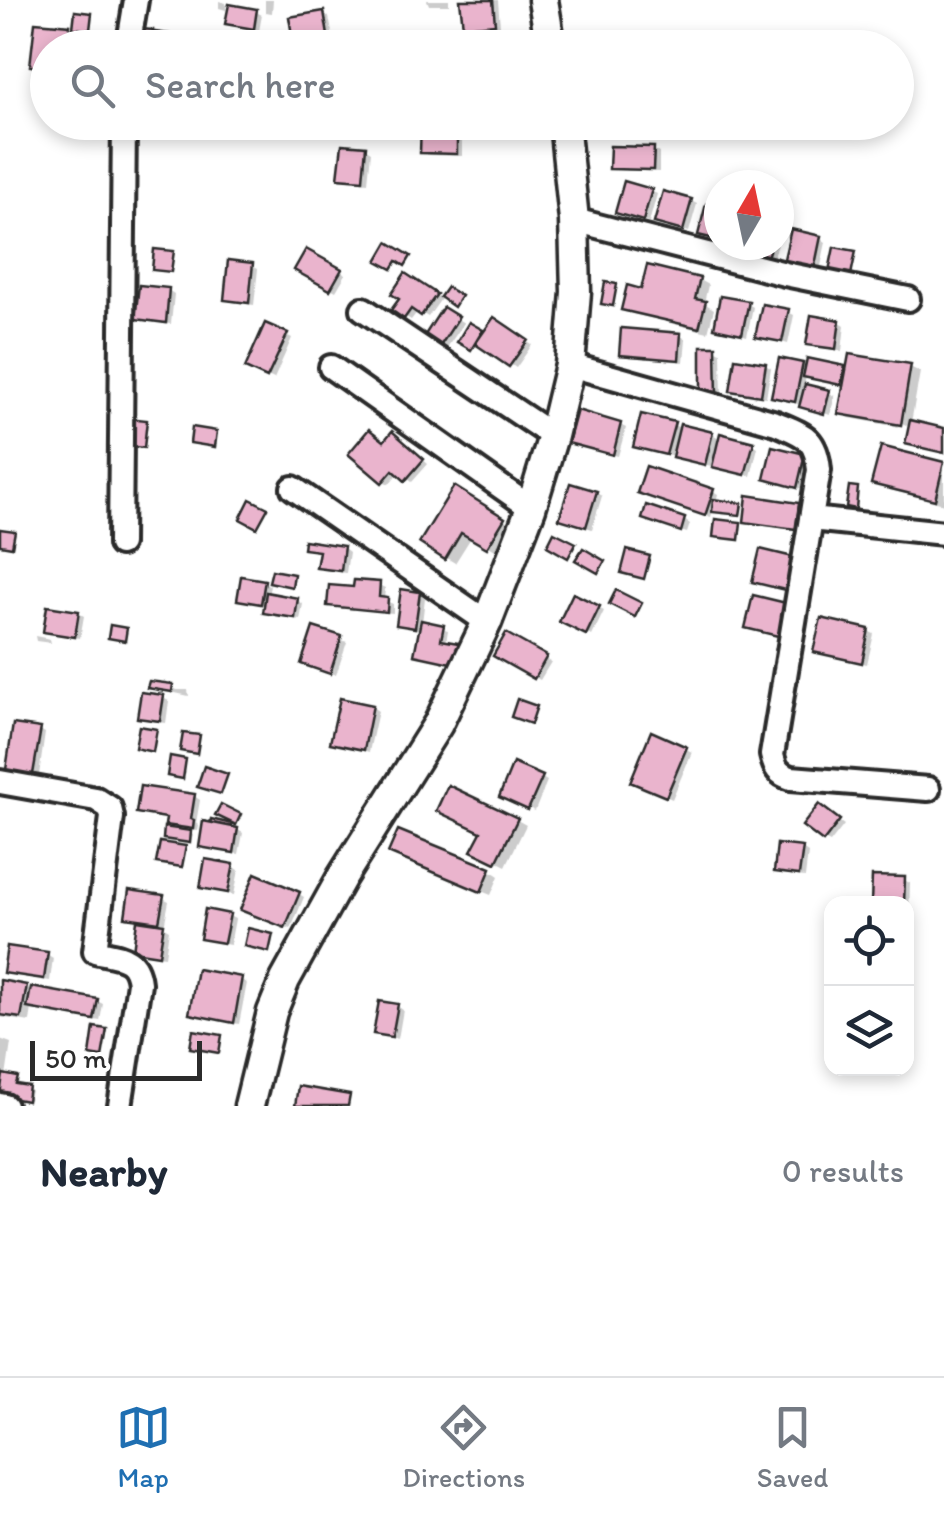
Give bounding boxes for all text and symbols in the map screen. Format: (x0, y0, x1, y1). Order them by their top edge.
search box (30, 30, 914, 140)
icon: search (65, 58, 120, 113)
text: Search here (145, 62, 336, 108)
north arrow (704, 170, 794, 260)
map controls (824, 896, 914, 1076)
button: locate (824, 896, 914, 986)
button: layers (824, 986, 914, 1076)
scale bar (30, 1036, 202, 1080)
text: 50 m (45, 1041, 107, 1075)
text: Nearby (40, 1146, 167, 1197)
text: 0 results (782, 1152, 904, 1190)
tab: Map (116, 1400, 171, 1494)
tab: Directions (402, 1400, 525, 1494)
tab: Saved (757, 1400, 828, 1494)

